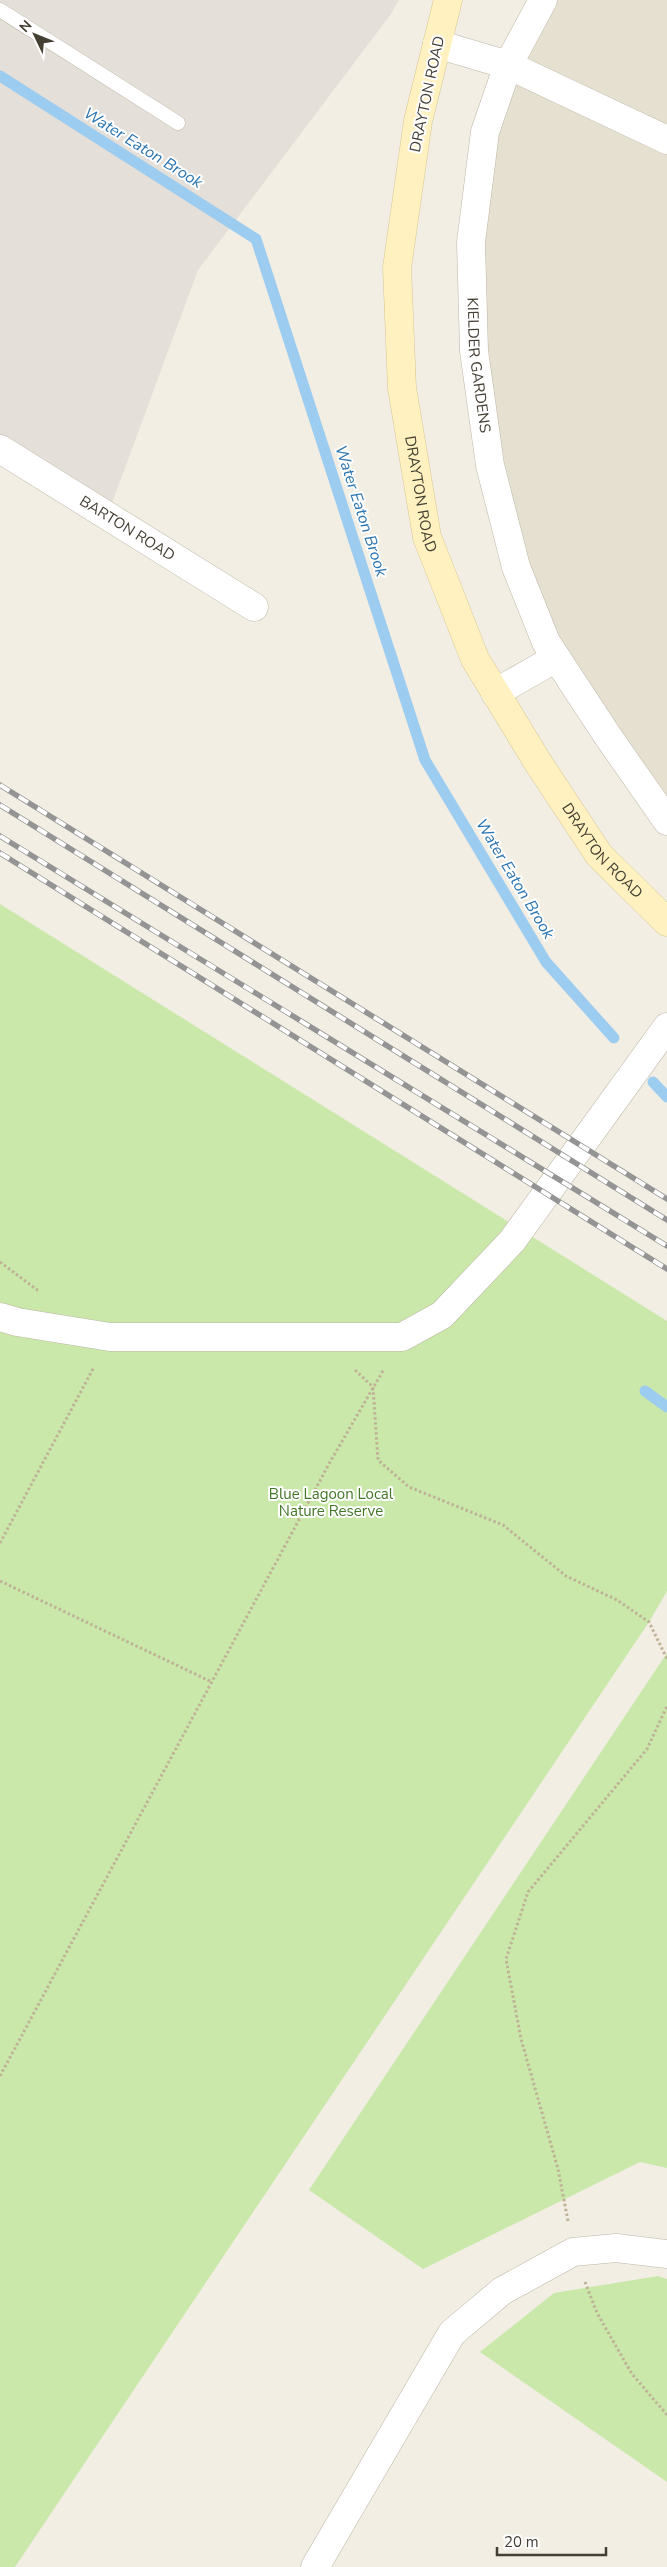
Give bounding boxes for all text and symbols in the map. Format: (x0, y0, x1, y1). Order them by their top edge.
north arrow (10, 10, 60, 60)
text: N (15, 16, 36, 37)
street label: DRAYTON ROAD (405, 34, 449, 154)
water label: Water Eaton Brook (79, 102, 208, 194)
street label: KIELDER GARDENS (463, 297, 495, 434)
street label: DRAYTON ROAD (400, 434, 442, 555)
water label: Water Eaton Brook (329, 443, 393, 580)
street label: BARTON ROAD (76, 491, 179, 565)
street label: DRAYTON ROAD (557, 799, 647, 903)
water label: Water Eaton Brook (470, 815, 560, 944)
park label: Blue Lagoon Local Nature Reserve (269, 1484, 394, 1521)
scale bar (497, 2524, 606, 2556)
text: 20 m (504, 2532, 539, 2552)

